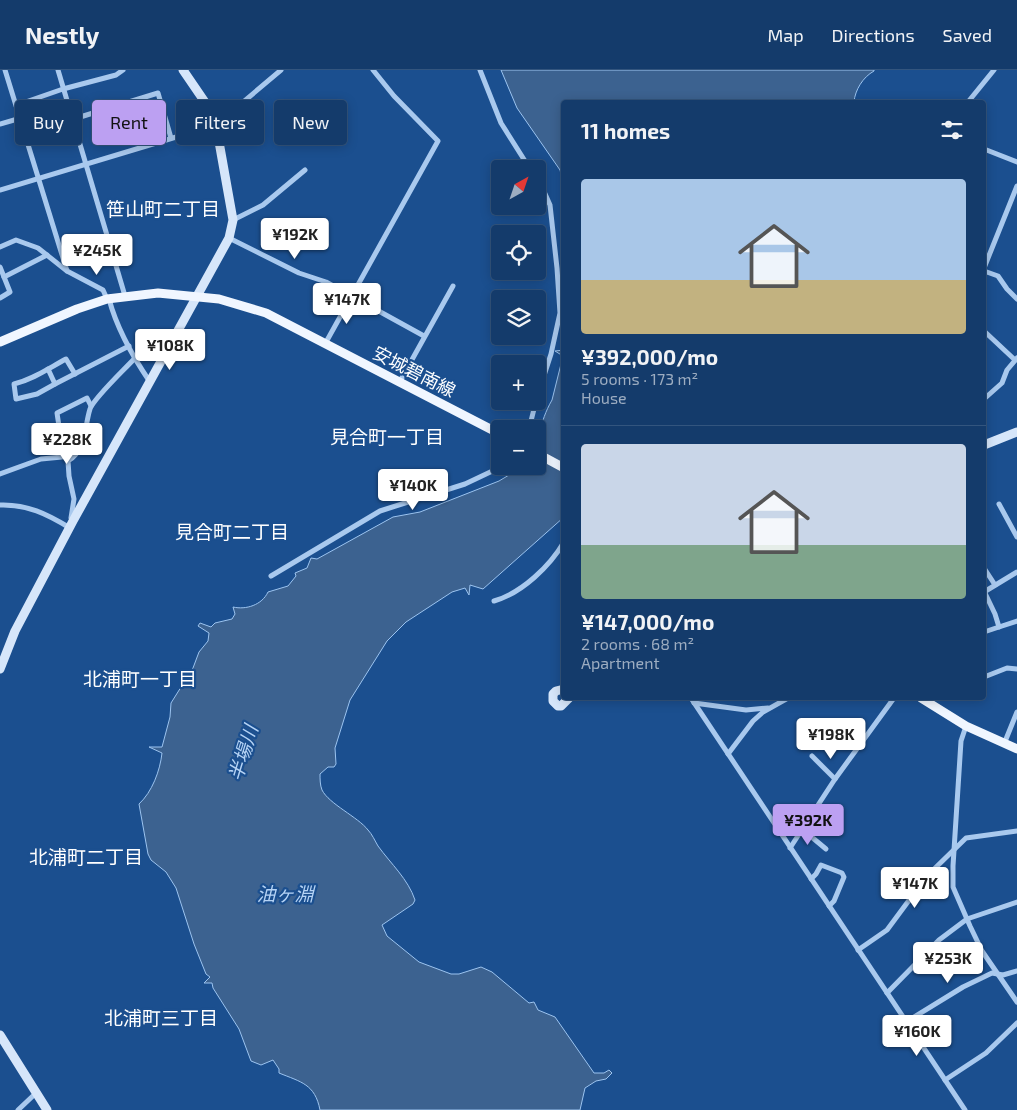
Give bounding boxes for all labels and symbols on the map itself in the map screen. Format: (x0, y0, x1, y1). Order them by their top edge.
north arrow (491, 160, 546, 215)
district label: 笹山町二丁目 (106, 197, 220, 220)
pin: ¥192K (260, 218, 330, 260)
pin: ¥245K (62, 234, 132, 276)
pin: ¥147K (312, 282, 382, 325)
pin: ¥108K (135, 328, 205, 371)
street label: 安城碧南線 (369, 341, 460, 401)
pin: ¥228K (32, 422, 102, 465)
district label: 見合町一丁目 (330, 425, 444, 448)
pin: ¥140K (378, 468, 448, 511)
district label: 見合町二丁目 (175, 520, 289, 543)
district label: 北浦町一丁目 (83, 667, 197, 690)
pin: ¥198K (796, 718, 866, 760)
water label: 半場川 (223, 720, 262, 783)
pin: ¥392K (773, 804, 843, 846)
district label: 北浦町二丁目 (29, 845, 143, 868)
pin: ¥147K (880, 866, 950, 909)
water label: 油ヶ淵 (256, 882, 316, 905)
pin: ¥253K (913, 942, 983, 984)
district label: 北浦町三丁目 (104, 1006, 218, 1029)
pin: ¥160K (882, 1014, 952, 1057)

